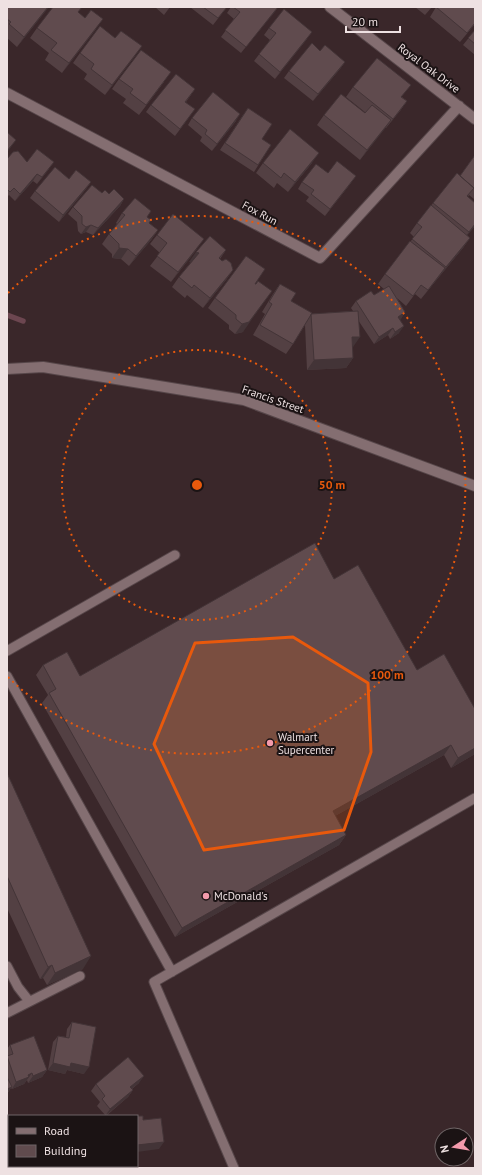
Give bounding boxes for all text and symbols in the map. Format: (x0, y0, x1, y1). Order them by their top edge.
scale bar (346, 8, 400, 34)
text: 20 m (352, 14, 378, 29)
street label: Royal Oak Drive (395, 40, 463, 96)
street label: Fox Run (240, 198, 280, 228)
street label: Francis Street (240, 382, 306, 416)
text: 50 m (319, 477, 345, 492)
centre of rings (190, 478, 204, 492)
text: 100 m (370, 667, 404, 682)
place label: Walmart Supercenter (278, 730, 335, 757)
marker: Walmart Supercenter (265, 738, 275, 748)
place label: McDonald's (214, 889, 268, 903)
marker: McDonald's (201, 891, 211, 901)
legend (8, 1115, 138, 1167)
text: Road (44, 1123, 69, 1138)
north arrow (434, 1127, 474, 1167)
text: Building (44, 1143, 87, 1158)
text: N (437, 1144, 452, 1154)

